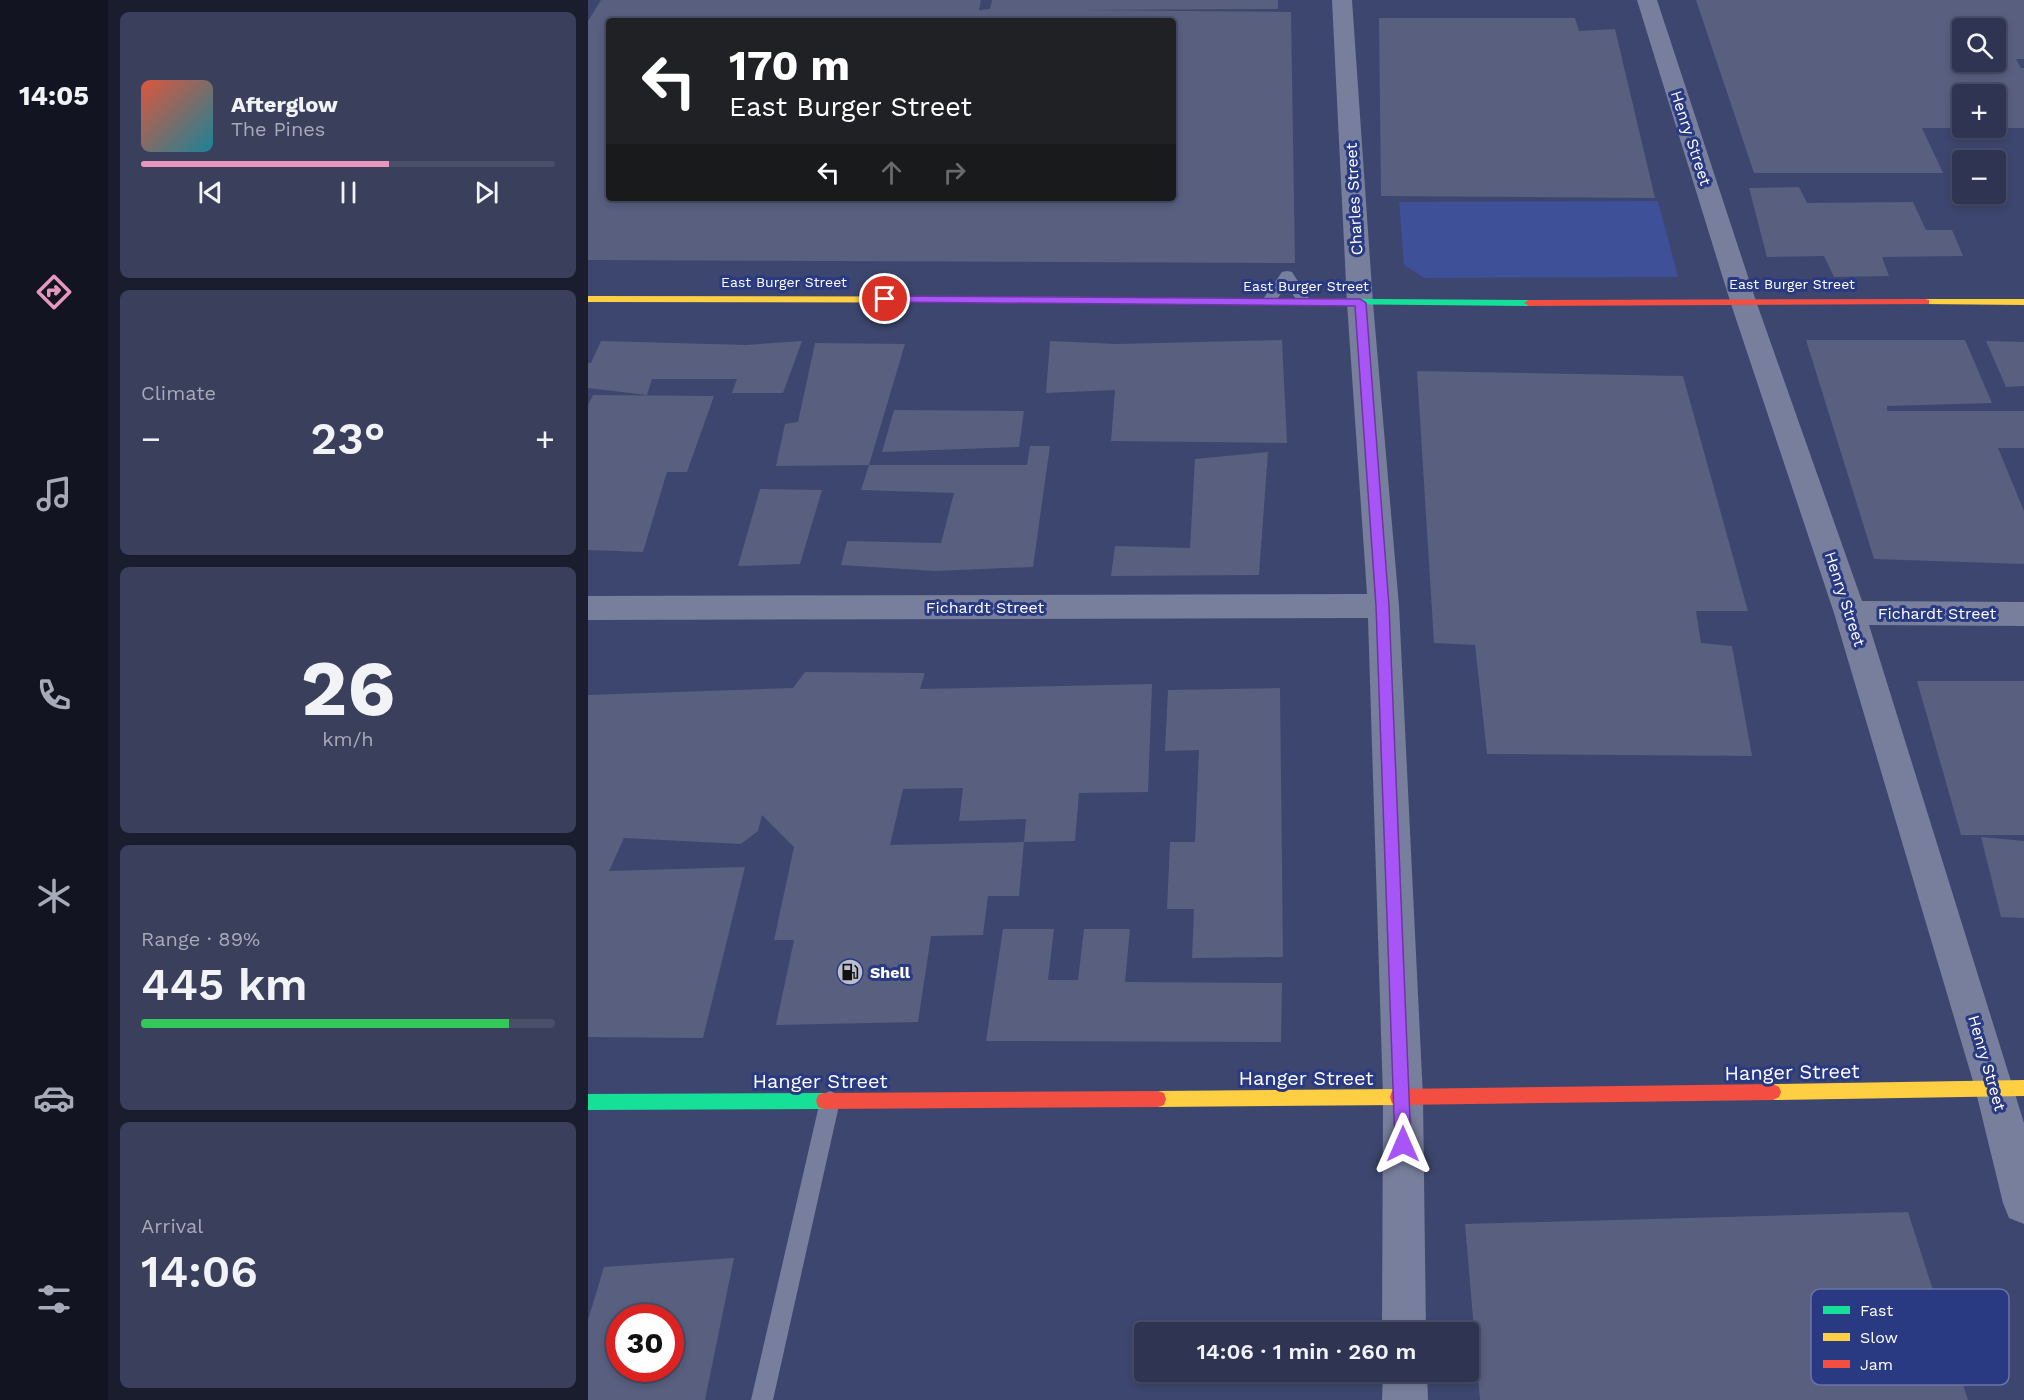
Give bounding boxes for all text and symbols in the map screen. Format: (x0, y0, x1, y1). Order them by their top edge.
map controls (1952, 18, 2006, 204)
button: search (1952, 18, 2006, 72)
text: 170 m (729, 41, 850, 90)
icon: left (630, 42, 708, 120)
text: 14:05 (19, 80, 89, 112)
button: + (1952, 84, 2006, 138)
street label: Henry Street (1667, 88, 1715, 188)
text: East Burger Street (729, 91, 972, 123)
text: Afterglow (231, 92, 338, 117)
text: The Pines (231, 117, 325, 141)
street label: Charles Street (1342, 142, 1366, 256)
button: − (1952, 150, 2006, 204)
icon: left (812, 156, 845, 189)
icon: ahead (875, 156, 908, 189)
icon: right (938, 156, 971, 189)
icon: previous (194, 176, 227, 209)
icon: pause (332, 176, 365, 209)
icon: next (470, 176, 503, 209)
icon: directions (33, 271, 75, 313)
pin (859, 273, 910, 324)
street label: East Burger Street (721, 274, 847, 290)
street label: East Burger Street (1729, 276, 1855, 292)
street label: East Burger Street (1243, 278, 1369, 294)
icon: arrive (868, 282, 901, 315)
text: Climate (141, 381, 216, 405)
text: 23° (311, 412, 385, 465)
text: − (141, 419, 161, 458)
text: + (535, 419, 555, 458)
icon: music (33, 473, 75, 515)
street label: Henry Street (1821, 549, 1869, 649)
street label: Fichardt Street (926, 598, 1045, 617)
street label: Fichardt Street (1878, 604, 1997, 623)
text: 26 (301, 642, 395, 734)
icon: phone (33, 674, 75, 716)
text: km/h (322, 727, 374, 751)
icon: climate (33, 875, 75, 917)
text: Range · 89% (141, 927, 260, 951)
fuel station icon: Shell (835, 957, 865, 987)
text: 445 km (141, 958, 308, 1011)
place label: Shell (870, 963, 911, 982)
street label: Henry Street (1964, 1013, 2010, 1113)
street label: Hanger Street (1724, 1059, 1860, 1085)
street label: Hanger Street (1238, 1066, 1374, 1090)
street label: Hanger Street (752, 1069, 888, 1093)
icon: car (33, 1077, 75, 1119)
position arrow (1371, 1112, 1435, 1176)
text: Arrival (141, 1214, 203, 1238)
text: 14:06 (141, 1245, 258, 1298)
icon: filters (33, 1278, 75, 1320)
legend (1811, 1289, 2009, 1385)
text: Fast (1860, 1301, 1893, 1320)
speed limit sign: 30 (606, 1304, 684, 1382)
text: Slow (1860, 1328, 1898, 1347)
text: 14:06 · 1 min · 260 m (1197, 1339, 1416, 1364)
text: Jam (1860, 1355, 1893, 1374)

